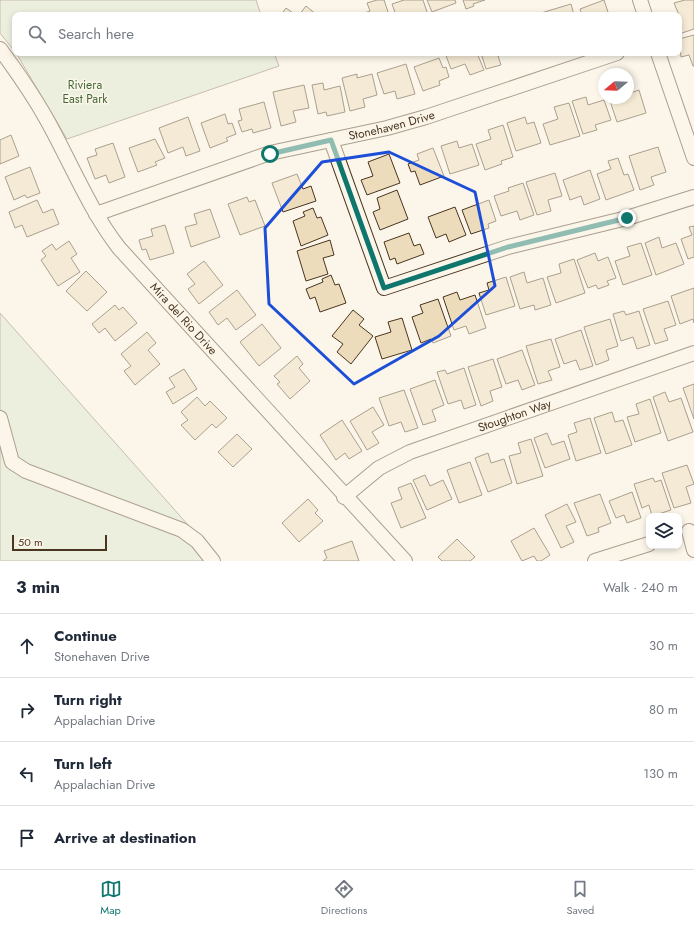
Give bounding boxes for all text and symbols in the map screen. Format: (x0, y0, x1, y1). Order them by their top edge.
search box (12, 12, 682, 56)
icon: search (26, 23, 48, 45)
text: Search here (58, 23, 134, 45)
north arrow (598, 68, 634, 104)
park label: Riviera East Park (62, 76, 108, 108)
street label: Stonehaven Drive (347, 106, 437, 145)
route start (261, 145, 279, 163)
route end (618, 209, 636, 227)
street label: Mira del Rio Drive (146, 278, 221, 359)
street label: Stoughton Way (475, 394, 554, 437)
map controls (646, 513, 682, 549)
button: layers (646, 513, 682, 549)
scale bar (12, 533, 107, 552)
text: 50 m (18, 534, 43, 550)
text: 3 min (16, 575, 60, 599)
text: Walk · 240 m (603, 578, 678, 597)
text: Continue (54, 625, 117, 647)
icon: ahead (16, 635, 38, 657)
text: 30 m (649, 636, 678, 655)
text: Stonehaven Drive (54, 647, 150, 666)
text: Turn right (54, 689, 122, 711)
icon: right (16, 699, 38, 721)
text: 80 m (649, 700, 678, 719)
text: Appalachian Drive (54, 711, 155, 730)
text: Turn left (54, 753, 112, 775)
icon: left (16, 763, 38, 785)
text: 130 m (643, 764, 678, 783)
text: Appalachian Drive (54, 775, 155, 794)
icon: arrive (16, 827, 38, 849)
text: Arrive at destination (54, 827, 196, 849)
tab: Map (100, 878, 122, 918)
tab: Directions (321, 878, 367, 918)
tab: Saved (567, 878, 594, 918)

